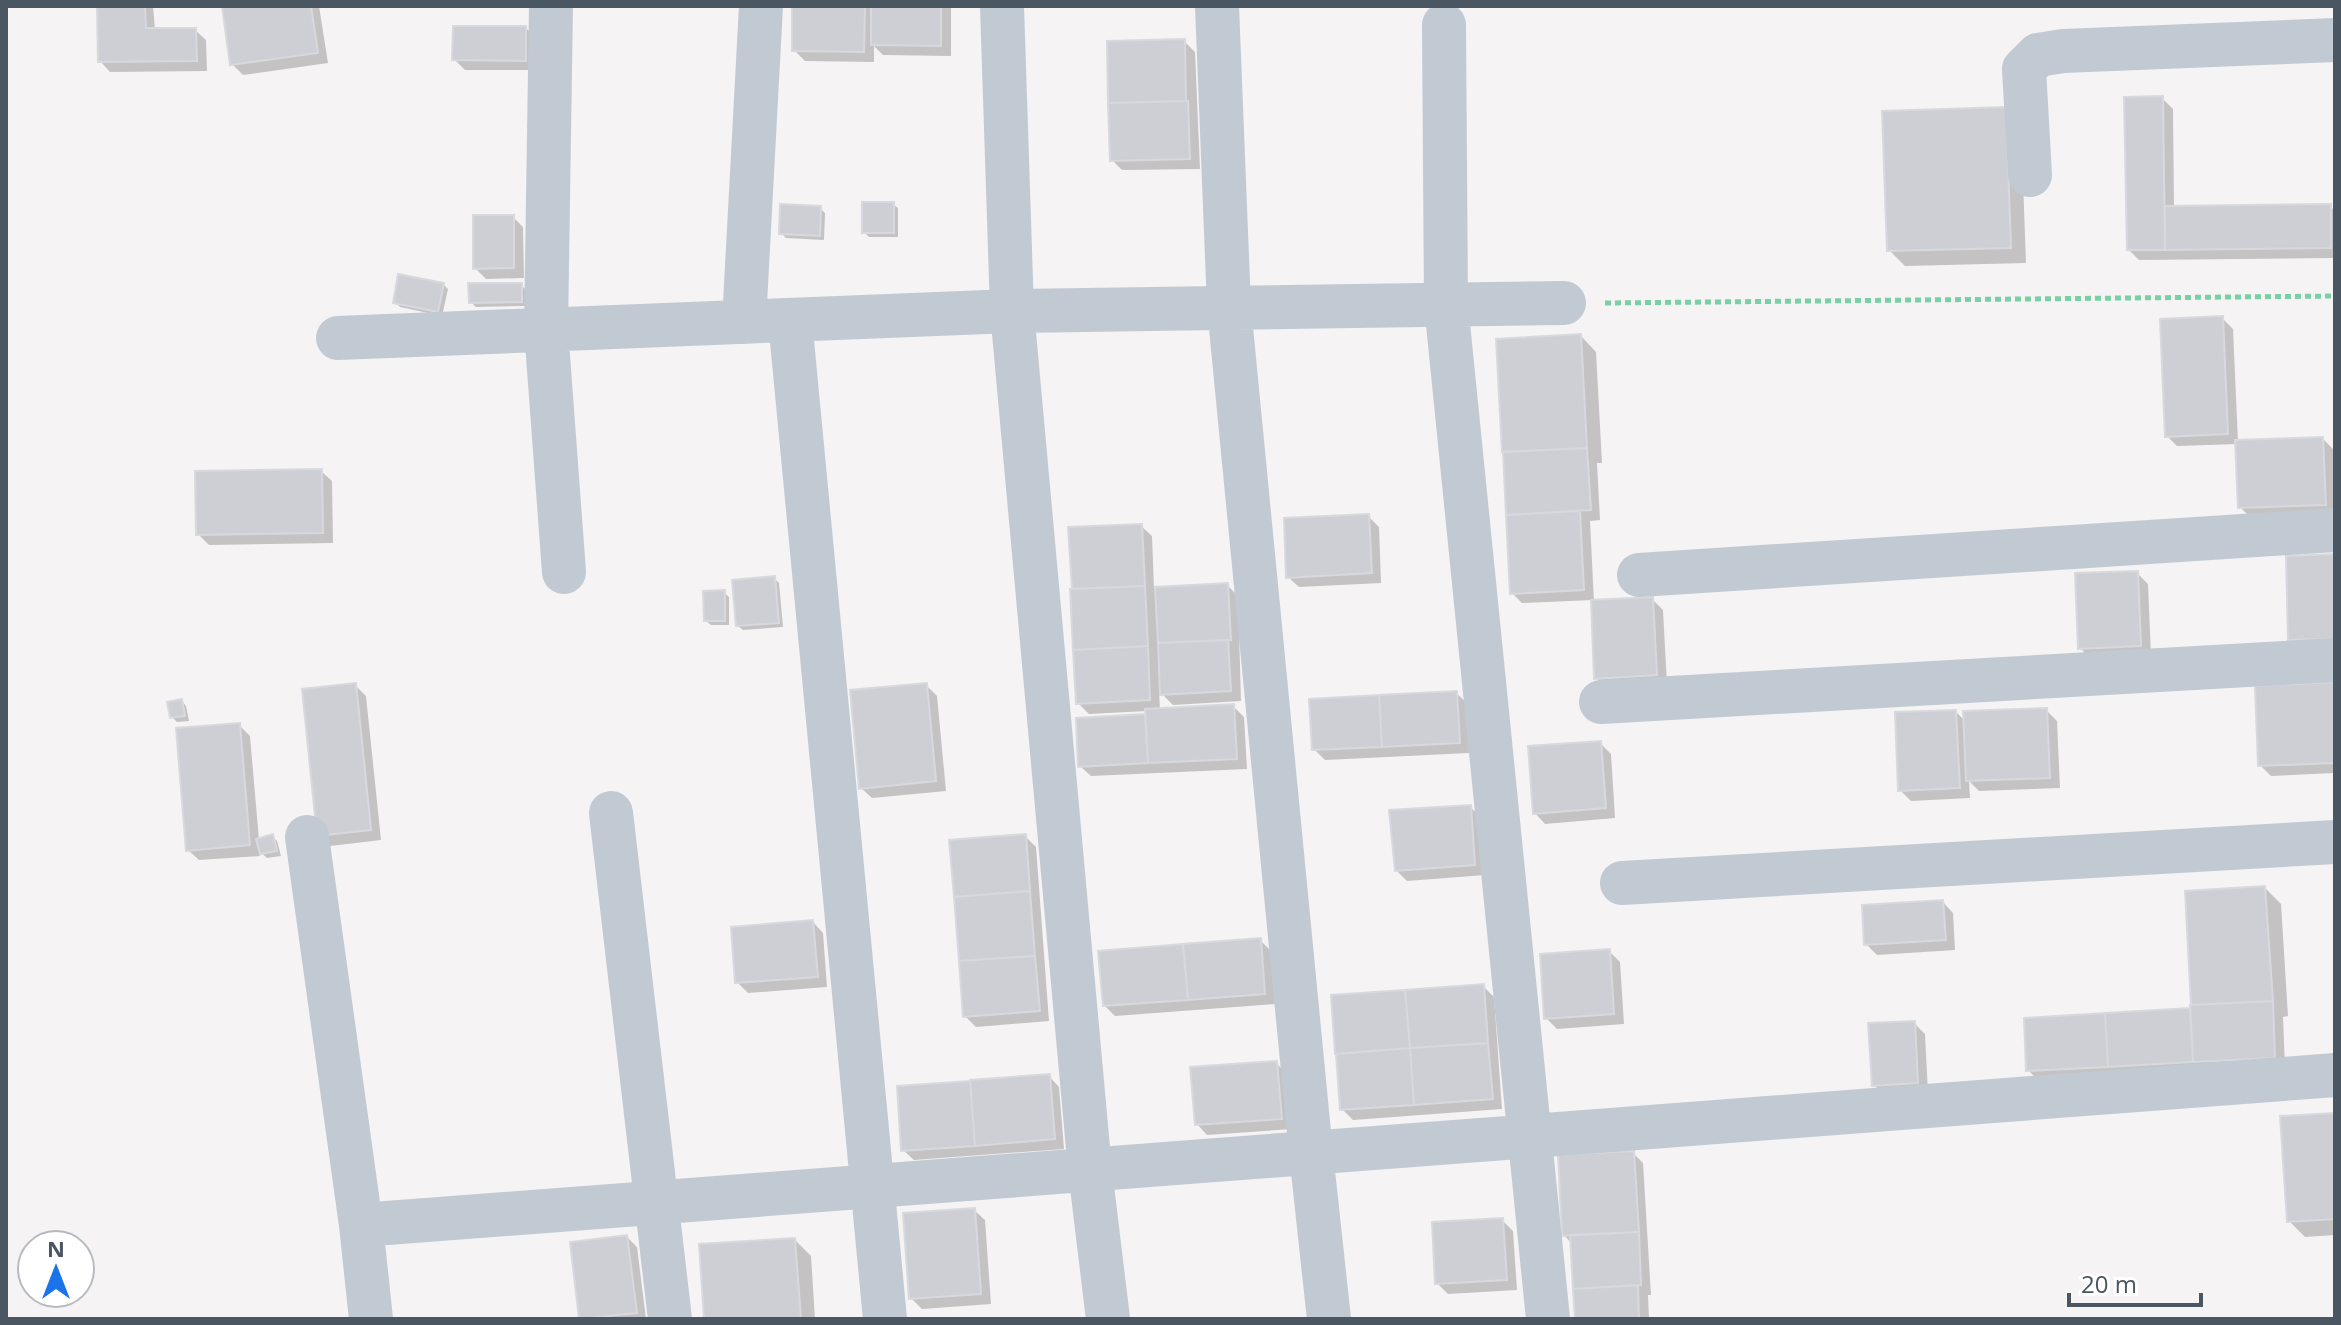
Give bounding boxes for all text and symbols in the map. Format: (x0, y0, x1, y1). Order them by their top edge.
north arrow (16, 1229, 96, 1309)
text: N (47, 1233, 65, 1263)
scale bar (2069, 1257, 2201, 1307)
text: 20 m (2081, 1267, 2137, 1300)

